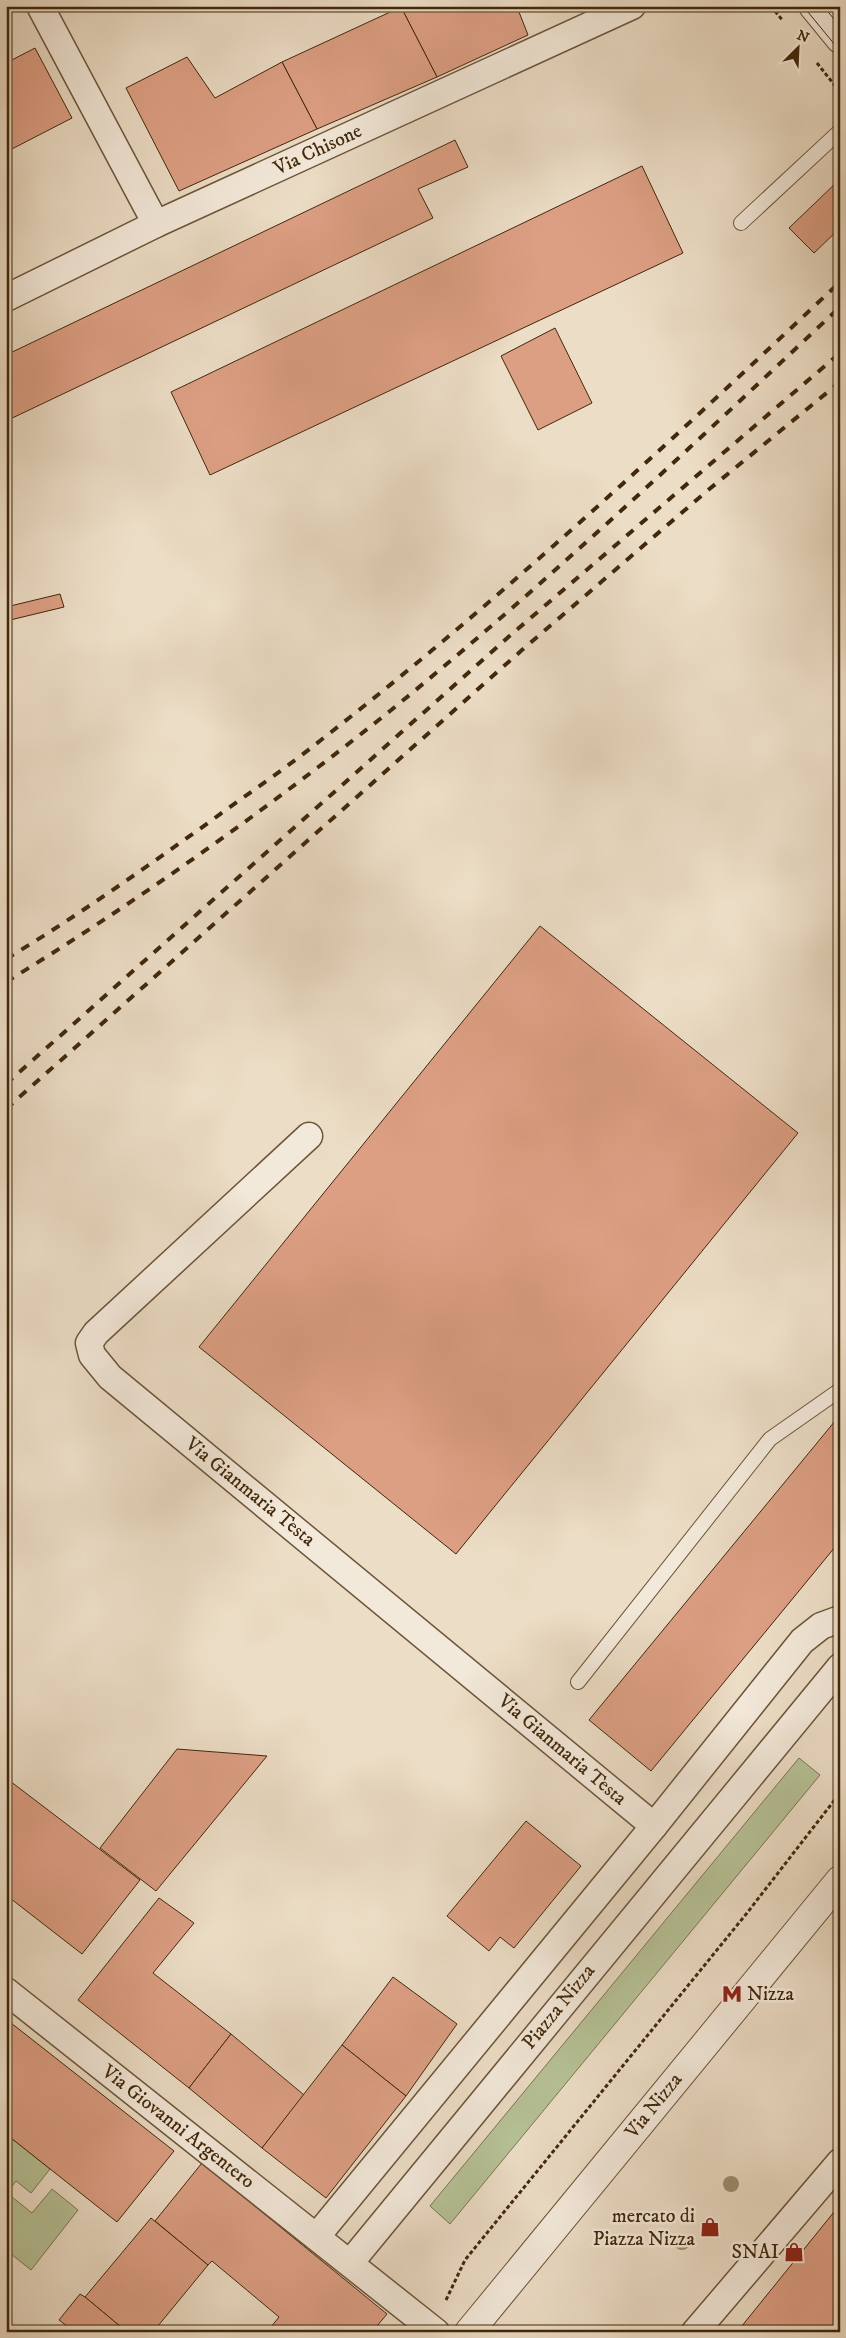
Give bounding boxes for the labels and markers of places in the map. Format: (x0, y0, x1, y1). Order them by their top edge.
place label: Nizza (747, 1982, 794, 2007)
metro station icon: Nizza (721, 1983, 743, 2005)
place label: mercato di Piazza Nizza (593, 2204, 695, 2252)
shop icon: mercato di Piazza Nizza (699, 2216, 721, 2238)
place label: SNAI (732, 2240, 779, 2265)
shop icon: SNAI (783, 2241, 805, 2263)

